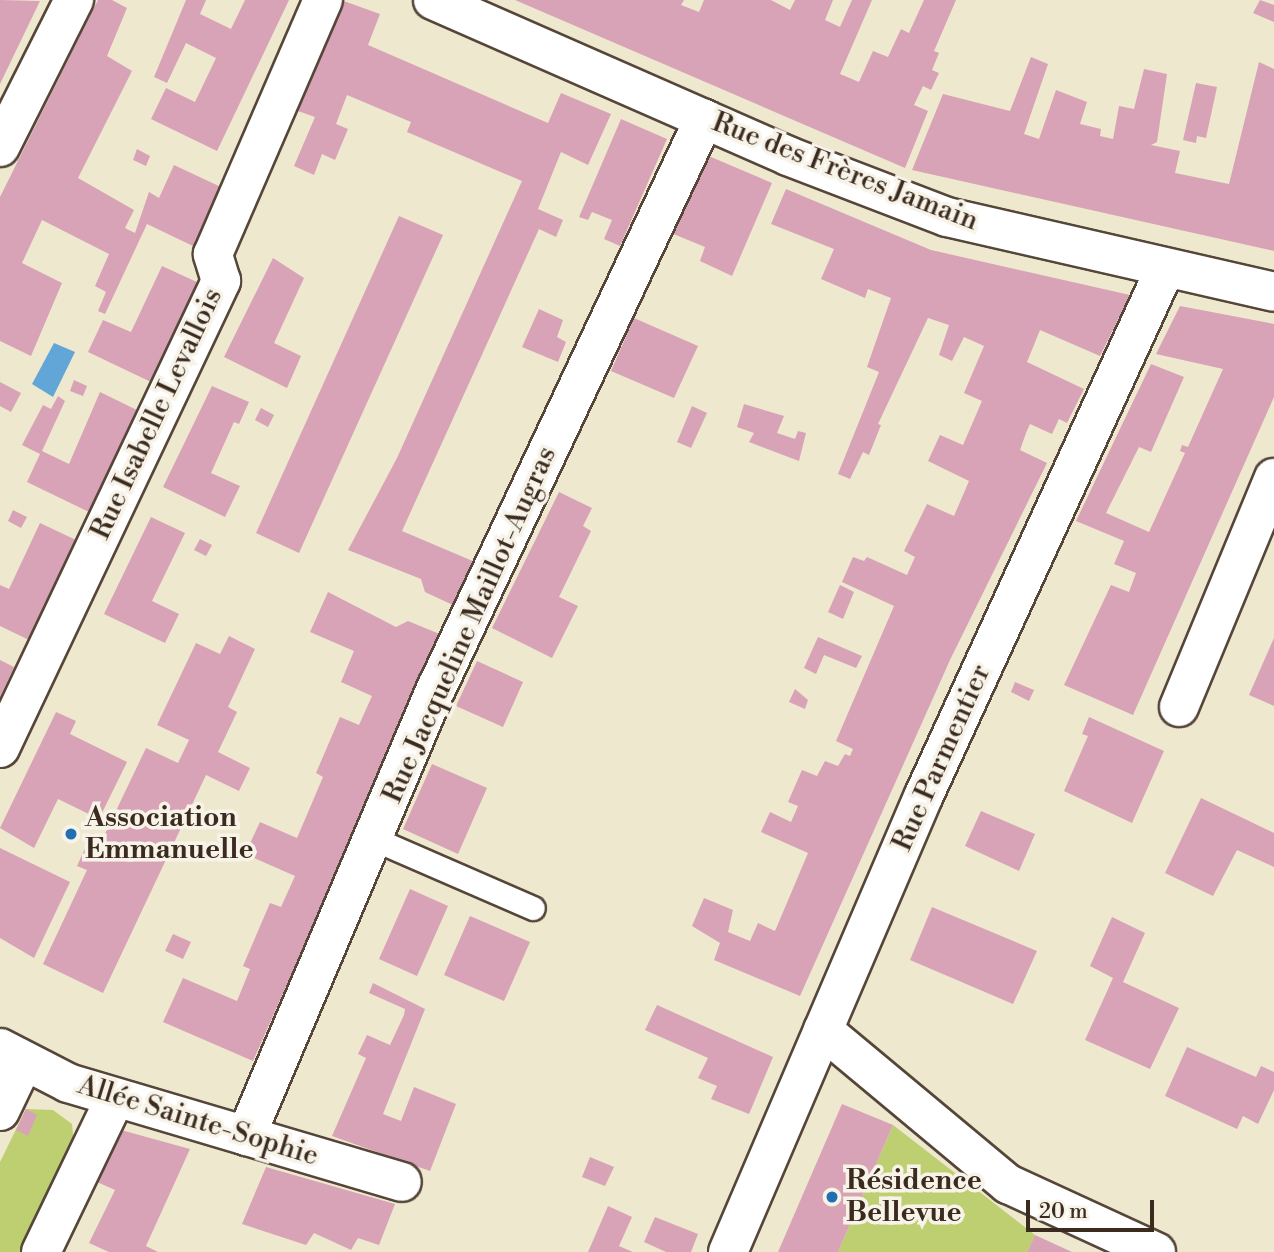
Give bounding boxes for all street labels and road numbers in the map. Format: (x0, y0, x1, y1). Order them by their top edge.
street label: Rue des Frères Jamain (707, 106, 983, 238)
street label: Rue Isabelle Levallois (84, 283, 230, 545)
street label: Rue Jacqueline Maillot-Augras (376, 442, 564, 808)
street label: Rue Parmentier (886, 660, 998, 856)
street label: Allée Sainte-Sophie (74, 1068, 322, 1174)

